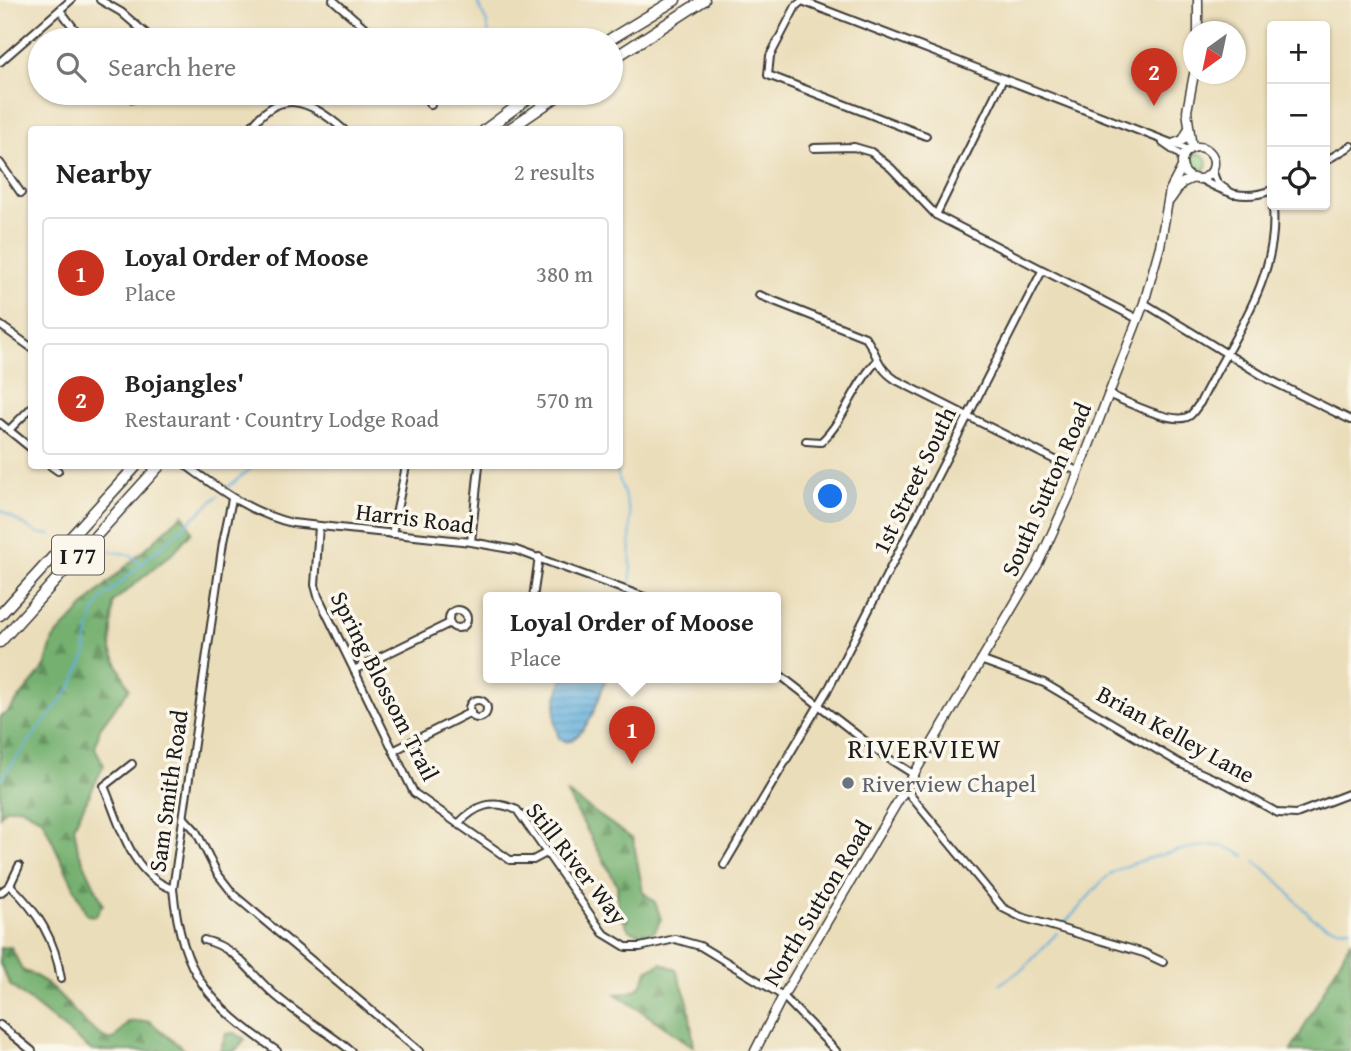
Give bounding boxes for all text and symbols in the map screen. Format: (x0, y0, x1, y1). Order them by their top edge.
north arrow (1183, 21, 1246, 84)
map controls (1267, 21, 1330, 210)
button: + (1267, 21, 1330, 84)
search box (28, 28, 623, 105)
text: Search here (108, 47, 236, 86)
icon: search (52, 48, 90, 86)
pin: 2 (1131, 48, 1177, 106)
button: − (1267, 84, 1330, 147)
button: locate (1267, 147, 1330, 210)
text: Nearby (56, 150, 152, 194)
text: 2 results (514, 155, 595, 188)
text: Loyal Order of Moose (125, 237, 368, 276)
text: 1 (75, 257, 87, 290)
text: 380 m (536, 257, 593, 290)
text: Place (125, 276, 176, 309)
text: Bojangles' (125, 363, 244, 402)
text: 2 (75, 383, 87, 416)
text: 570 m (536, 383, 593, 416)
street label: South Sutton Road (992, 396, 1100, 582)
street label: 1st Street South (863, 400, 965, 559)
text: Restaurant · Country Lodge Road (125, 402, 439, 435)
your location (813, 479, 847, 513)
street label: Harris Road (354, 493, 476, 543)
road number: I 77 (52, 536, 104, 575)
street label: Spring Blossom Trail (322, 585, 448, 787)
popup (483, 592, 781, 683)
text: Loyal Order of Moose (510, 602, 754, 641)
text: Place (510, 641, 561, 674)
street label: Brian Kelley Lane (1091, 676, 1261, 792)
pin: 1 (609, 706, 655, 764)
street label: Sam Smith Road (139, 707, 197, 874)
district label: RIVERVIEW (847, 727, 1003, 768)
place label: Riverview Chapel (862, 766, 1036, 801)
marker: Riverview Chapel (840, 775, 856, 791)
street label: Still River Way (518, 794, 636, 932)
street label: North Sutton Road (754, 813, 880, 993)

